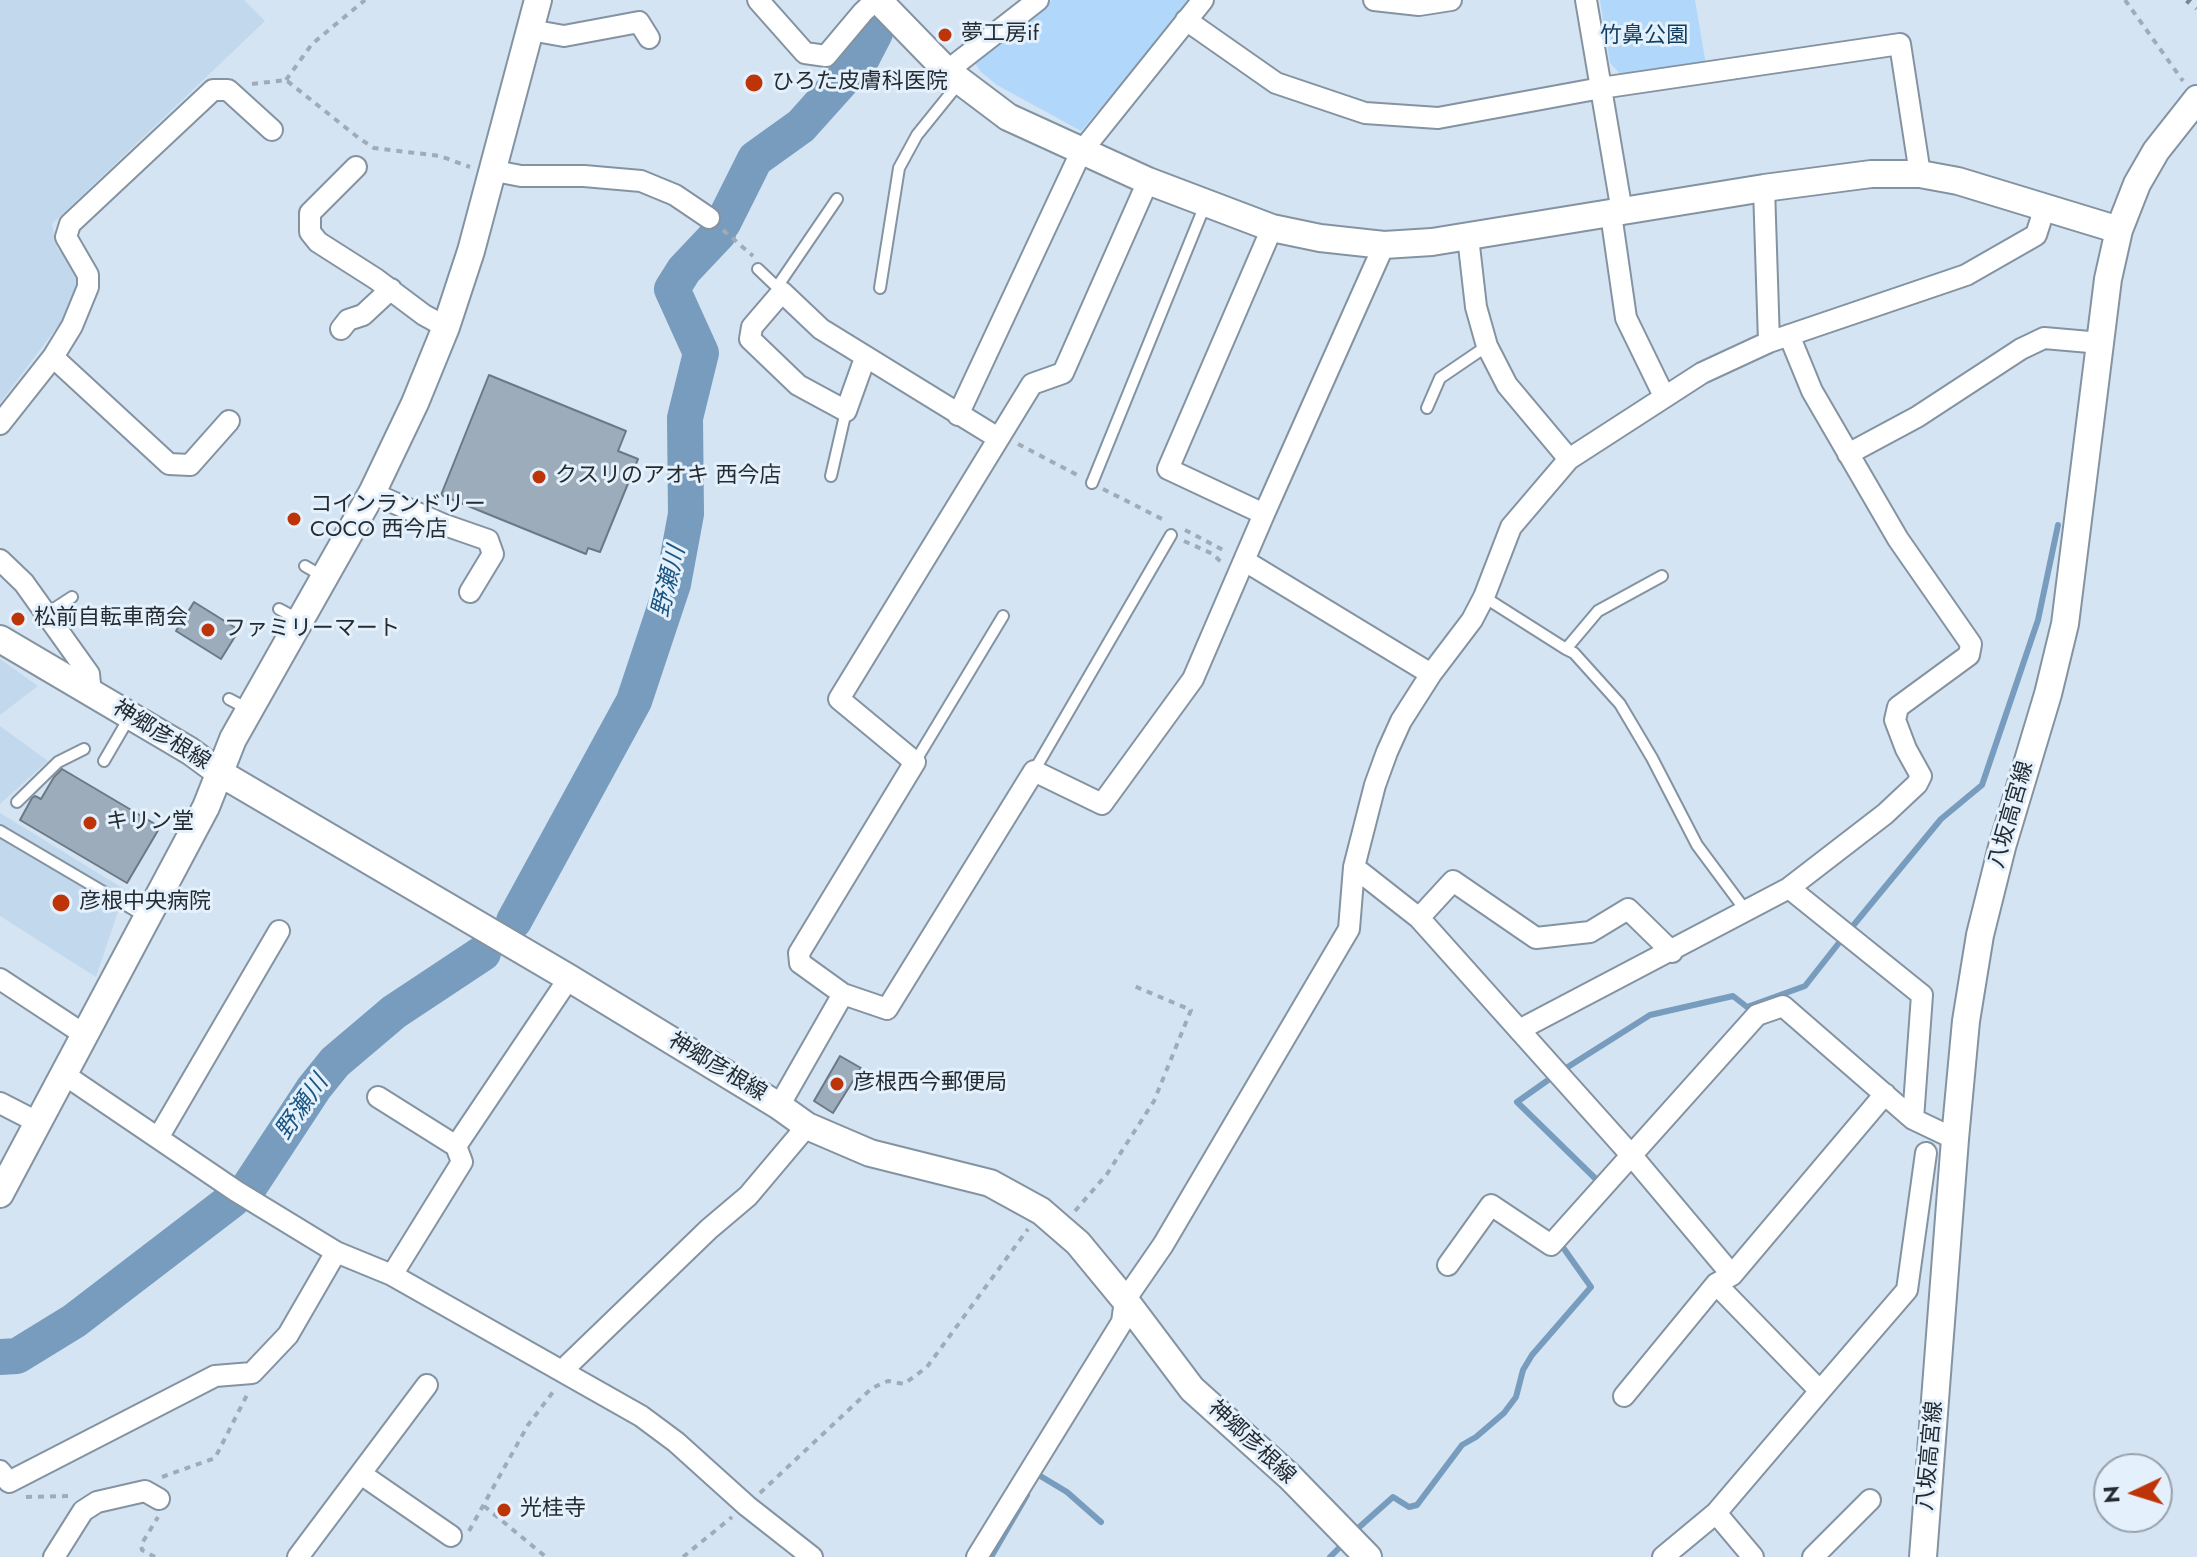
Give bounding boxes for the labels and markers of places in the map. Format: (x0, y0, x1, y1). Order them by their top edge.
place label: 夢工房if (961, 22, 1039, 48)
marker: 夢工房if (936, 26, 954, 44)
place label: ひろた皮膚科医院 (772, 70, 948, 96)
marker: ひろた皮膚科医院 (743, 72, 765, 94)
place label: クスリのアオキ 西今店 (555, 464, 782, 490)
marker: クスリのアオキ 西今店 (530, 468, 548, 486)
place label: コインランドリー COCO 西今店 (310, 493, 486, 544)
marker: コインランドリー COCO 西今店 (285, 510, 303, 528)
place label: 松前自転車商会 (34, 606, 188, 632)
marker: 松前自転車商会 (9, 610, 27, 628)
place label: ファミリーマート (224, 617, 400, 643)
marker: ファミリーマート (199, 621, 217, 639)
place label: キリン堂 (106, 810, 194, 836)
marker: キリン堂 (81, 814, 99, 832)
place label: 彦根中央病院 (79, 890, 211, 916)
marker: 彦根中央病院 (50, 892, 72, 914)
place label: 彦根西今郵便局 (853, 1071, 1007, 1097)
marker: 彦根西今郵便局 (828, 1075, 846, 1093)
place label: 光桂寺 (520, 1497, 586, 1523)
marker: 光桂寺 (495, 1501, 513, 1519)

